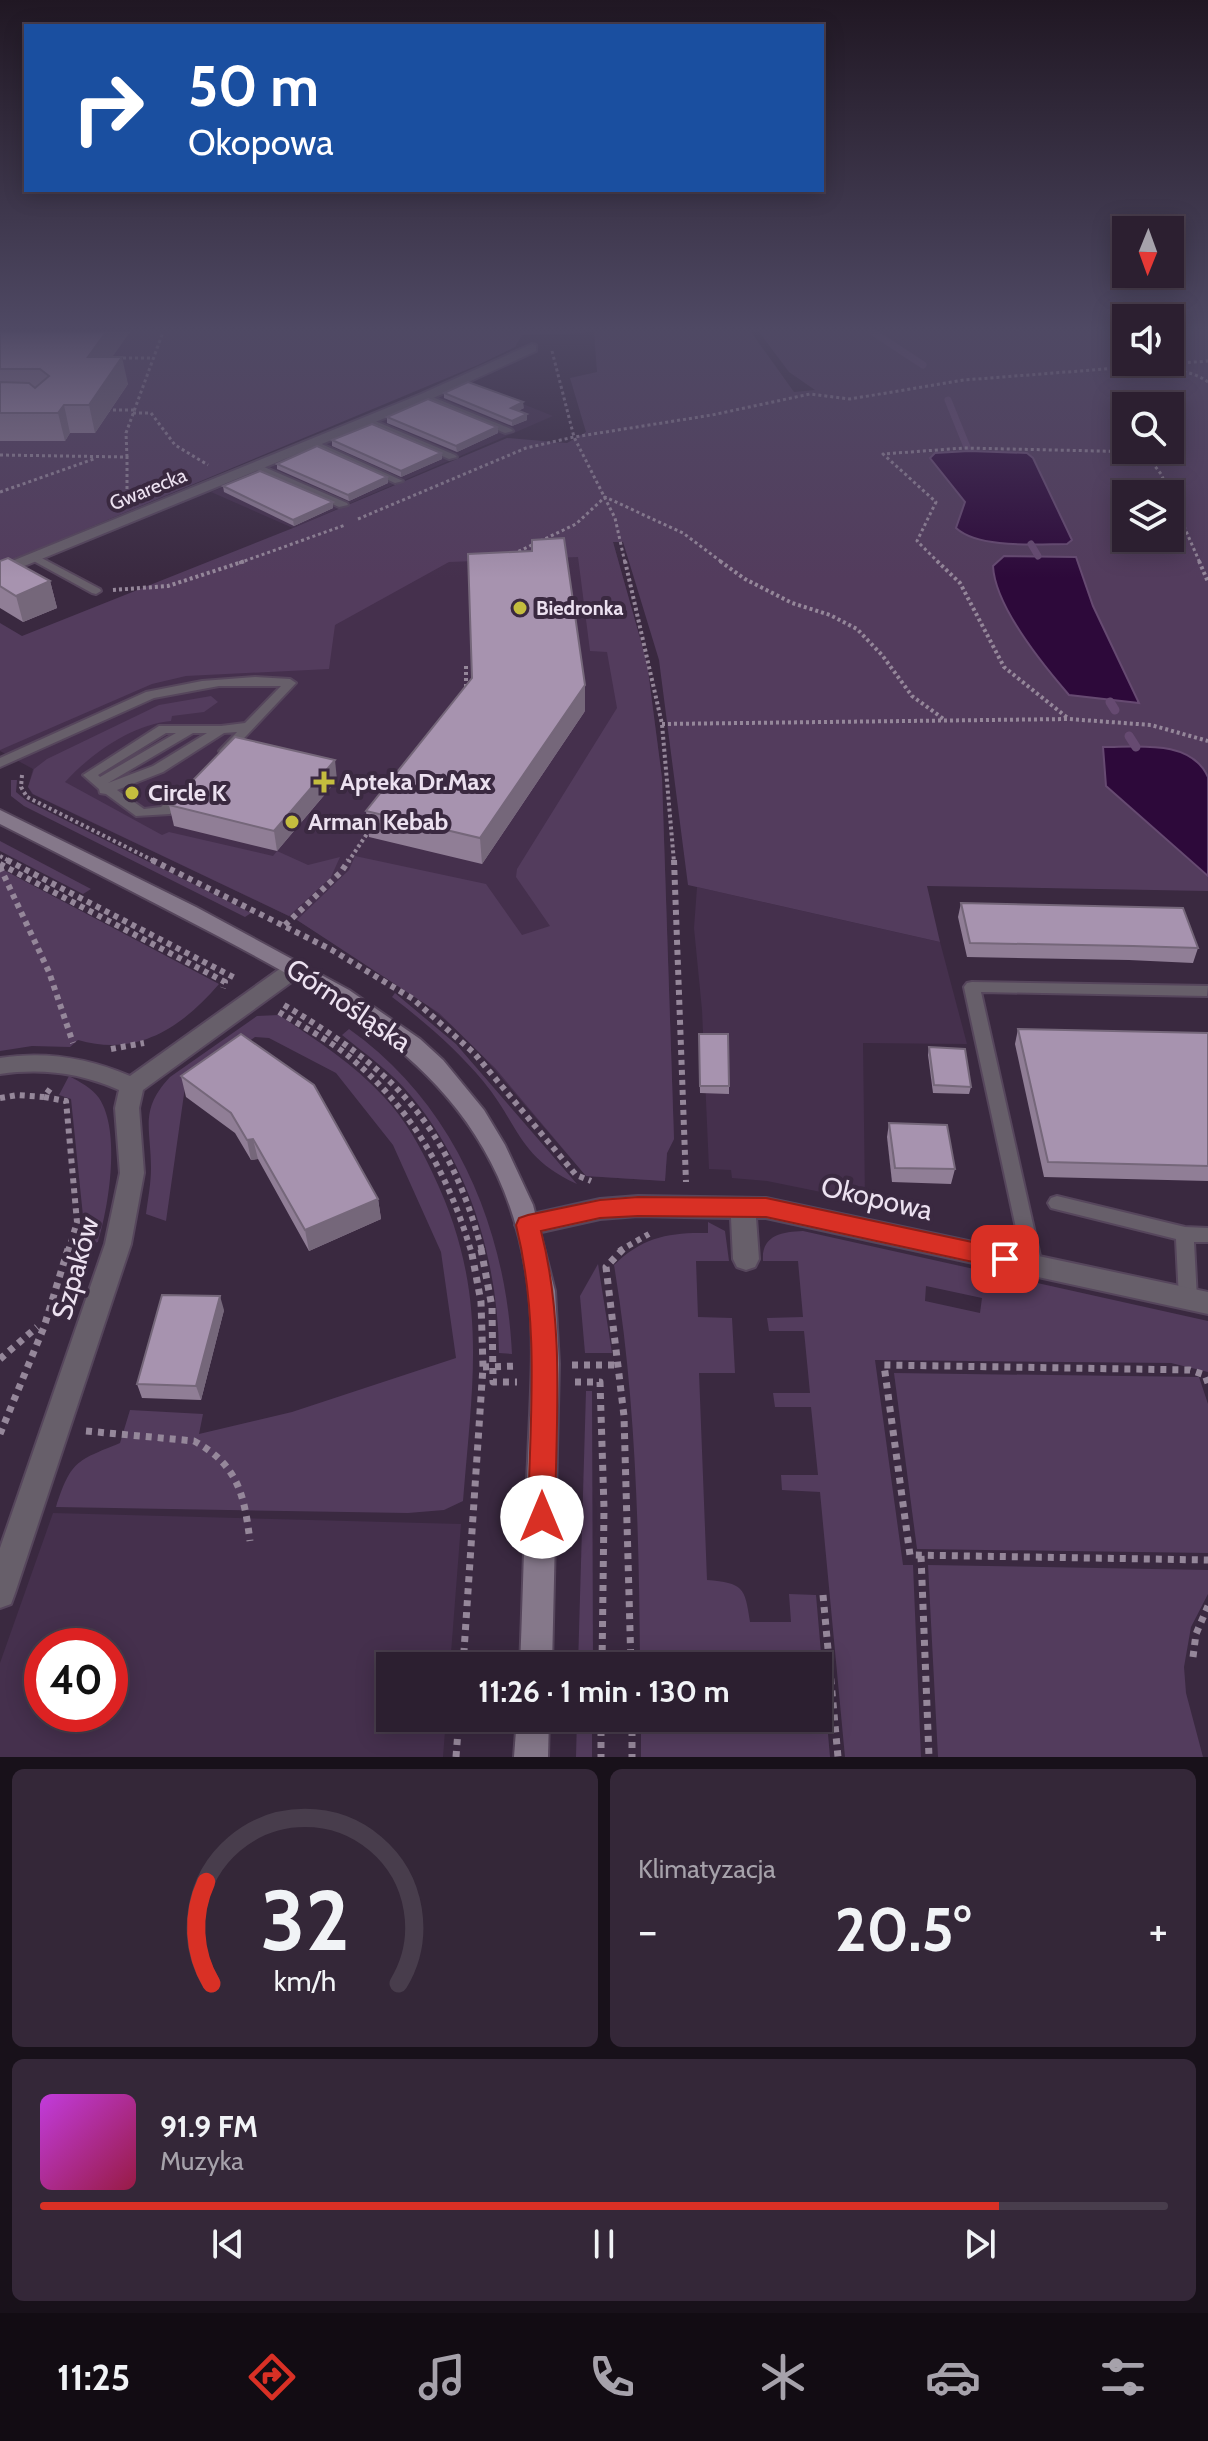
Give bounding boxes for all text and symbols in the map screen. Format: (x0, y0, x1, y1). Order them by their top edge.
text: 50 m (188, 52, 319, 120)
icon: right (56, 56, 160, 160)
text: Okopowa (188, 120, 334, 164)
north arrow (1112, 216, 1184, 288)
map controls (1112, 216, 1184, 552)
button: sound (1112, 304, 1184, 376)
button: search (1112, 392, 1184, 464)
street label: Gwarecka (106, 463, 190, 515)
button: layers (1112, 480, 1184, 552)
place label: Biedronka (536, 596, 623, 620)
marker: Biedronka (511, 599, 529, 617)
place label: Apteka Dr.Max (340, 767, 492, 796)
marker: Apteka Dr.Max (315, 773, 333, 791)
place label: Circle K (148, 778, 227, 807)
marker: Circle K (123, 784, 141, 802)
place label: Arman Kebab (308, 807, 449, 836)
marker: Arman Kebab (283, 813, 301, 831)
street label: Górnośląska (280, 951, 418, 1059)
street label: Okopowa (818, 1169, 937, 1227)
street label: Szpaków (44, 1212, 106, 1324)
pin (971, 1225, 1039, 1293)
icon: arrive (983, 1237, 1027, 1281)
position arrow (500, 1475, 584, 1559)
speed limit sign: 40 (24, 1628, 128, 1732)
text: 11:26 · 1 min · 130 m (478, 1673, 730, 1710)
text: Klimatyzacja (638, 1853, 776, 1885)
text: 32 (261, 1870, 349, 1971)
text: 20.5° (835, 1893, 971, 1966)
text: − (638, 1904, 657, 1957)
text: + (1149, 1904, 1168, 1957)
text: km/h (274, 1963, 336, 1998)
text: 91.9 FM (160, 2108, 258, 2145)
text: Muzyka (160, 2145, 244, 2177)
icon: previous (206, 2222, 250, 2266)
icon: pause (582, 2222, 626, 2266)
icon: next (958, 2222, 1002, 2266)
icon: directions (244, 2349, 300, 2405)
icon: music (414, 2349, 470, 2405)
icon: phone (584, 2349, 640, 2405)
icon: climate (755, 2349, 811, 2405)
icon: car (925, 2349, 981, 2405)
icon: filters (1095, 2349, 1151, 2405)
text: 11:25 (57, 2355, 130, 2399)

